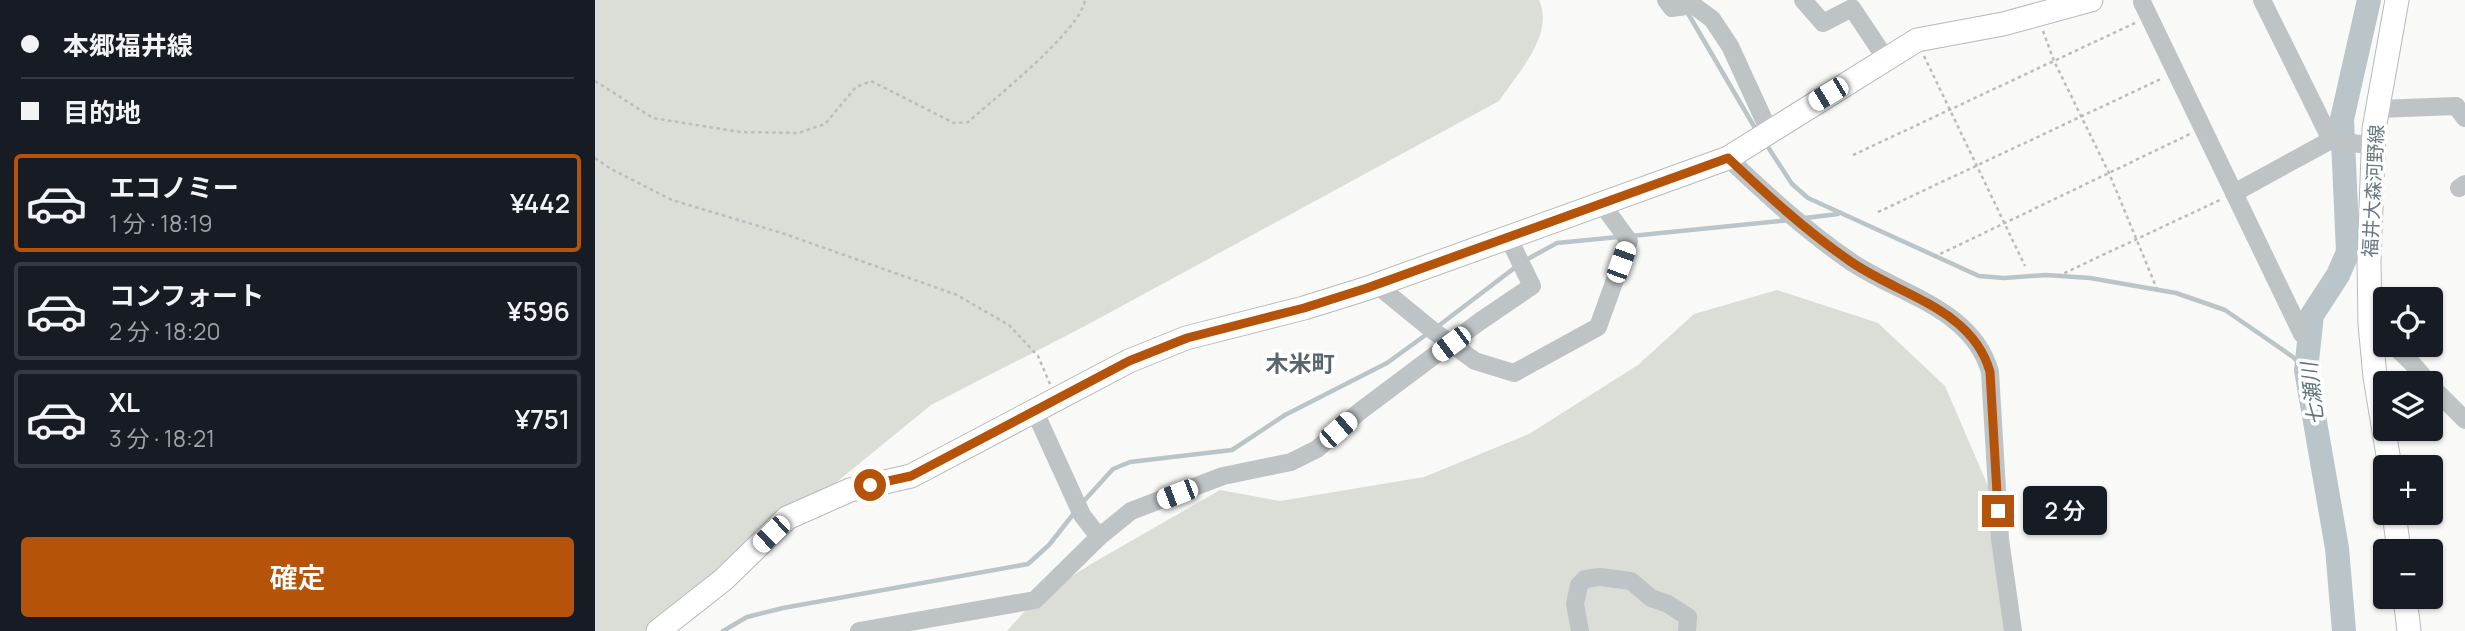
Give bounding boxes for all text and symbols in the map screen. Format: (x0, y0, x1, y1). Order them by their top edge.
text: 本郷福井線 (63, 27, 193, 63)
car (1805, 74, 1852, 114)
text: 目的地 (63, 94, 141, 130)
street label: 福井大森河野線 (2357, 124, 2389, 258)
text: エコノミー (109, 169, 239, 205)
icon: car (25, 172, 88, 235)
text: ¥442 (510, 185, 570, 221)
text: 1 分 · 18:19 (109, 207, 212, 239)
car (1604, 239, 1639, 285)
text: コンフォート (109, 277, 264, 313)
icon: car (25, 280, 88, 343)
map controls (2373, 287, 2443, 609)
button: locate (2373, 287, 2443, 357)
text: ¥596 (507, 293, 570, 329)
text: 2 分 · 18:20 (109, 315, 220, 347)
car (1428, 323, 1475, 365)
district label: 木米町 (1266, 347, 1335, 379)
water label: 七瀬川 (2294, 359, 2330, 427)
button: layers (2373, 371, 2443, 441)
text: XL (109, 384, 140, 420)
icon: car (25, 388, 88, 451)
text: ¥751 (515, 401, 570, 437)
car (1316, 408, 1361, 452)
text: 3 分 · 18:21 (109, 422, 215, 454)
button: + (2373, 455, 2443, 525)
route start (854, 469, 886, 501)
car (1154, 477, 1201, 511)
callout: 2 分 (2023, 486, 2107, 536)
text: 2 分 (2044, 494, 2086, 526)
route end (1982, 495, 2014, 527)
car (749, 512, 794, 556)
button: 確定 (21, 537, 574, 617)
button: − (2373, 539, 2443, 609)

